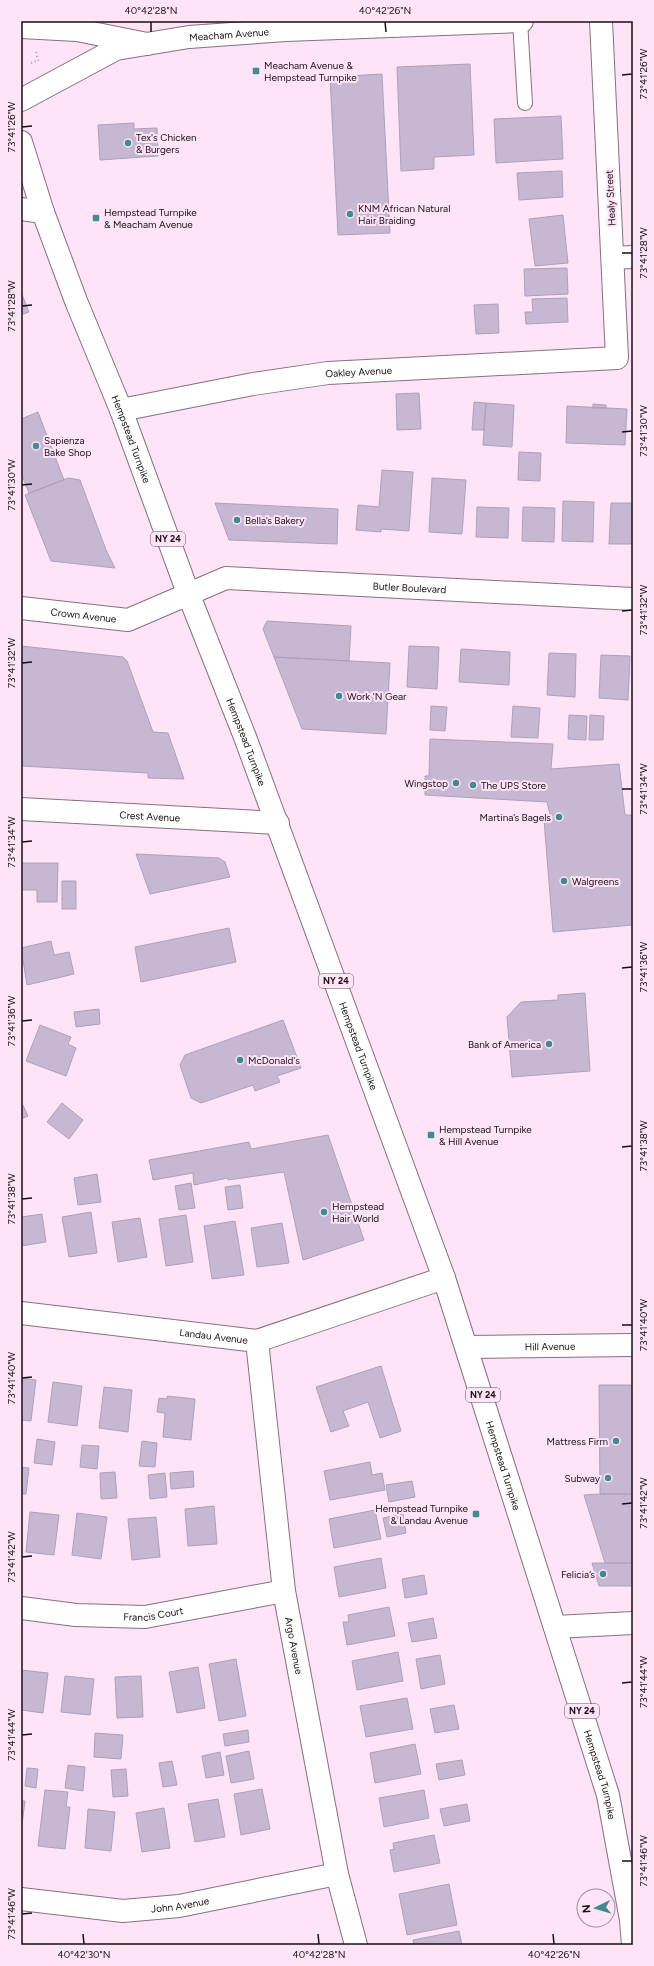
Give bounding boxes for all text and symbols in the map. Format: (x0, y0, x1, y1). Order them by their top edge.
text: 40°42'28"N (125, 4, 177, 17)
text: 40°42'26"N (359, 4, 411, 17)
street label: Meacham Avenue (189, 25, 270, 44)
text: 73°41'26"W (637, 48, 650, 99)
place label: Meacham Avenue & Hempstead Turnpike (264, 59, 357, 84)
marker: Meacham Avenue & Hempstead Turnpike (251, 66, 261, 76)
text: 73°41'26"W (5, 101, 18, 152)
place label: Tex's Chicken & Burgers (136, 131, 197, 156)
marker: Tex's Chicken & Burgers (123, 138, 133, 148)
street label: Healy Street (603, 169, 618, 226)
place label: KNM African Natural Hair Braiding (358, 202, 450, 227)
place label: Hempstead Turnpike & Meacham Avenue (104, 206, 197, 231)
marker: KNM African Natural Hair Braiding (345, 209, 355, 219)
marker: Hempstead Turnpike & Meacham Avenue (91, 213, 101, 223)
text: 73°41'28"W (637, 227, 650, 279)
text: 73°41'28"W (5, 280, 18, 332)
street label: Oakley Avenue (325, 364, 393, 380)
street label: Hempstead Turnpike (109, 393, 153, 485)
text: 73°41'30"W (637, 405, 650, 457)
place label: Sapienza Bake Shop (44, 434, 91, 459)
marker: Sapienza Bake Shop (31, 441, 41, 451)
text: 73°41'30"W (5, 459, 18, 511)
place label: Bella’s Bakery (245, 514, 305, 527)
marker: Bella’s Bakery (232, 515, 242, 525)
road number: NY 24 (151, 532, 185, 546)
street label: Butler Boulevard (372, 580, 447, 596)
text: 73°41'32"W (637, 584, 650, 635)
street label: Crown Avenue (50, 605, 118, 626)
text: 73°41'32"W (5, 637, 18, 688)
place label: Work 'N Gear (347, 690, 407, 703)
marker: Work 'N Gear (334, 691, 344, 701)
street label: Hempstead Turnpike (223, 696, 269, 788)
text: 73°41'34"W (637, 763, 650, 815)
place label: Wingstop (405, 777, 448, 790)
marker: Wingstop (451, 778, 461, 788)
place label: The UPS Store (481, 779, 547, 792)
marker: The UPS Store (468, 780, 478, 790)
street label: Crest Avenue (119, 808, 181, 825)
place label: Martina’s Bagels (480, 811, 551, 824)
marker: Martina’s Bagels (554, 812, 564, 822)
text: 73°41'34"W (5, 816, 18, 868)
place label: Walgreens (572, 875, 619, 888)
marker: Walgreens (559, 876, 569, 886)
text: 73°41'36"W (637, 941, 650, 992)
road number: NY 24 (319, 974, 353, 988)
text: 73°41'36"W (5, 995, 18, 1046)
street label: Hempstead Turnpike (336, 1000, 380, 1092)
place label: Bank of America (468, 1038, 541, 1051)
marker: Bank of America (544, 1039, 554, 1049)
place label: McDonald's (248, 1054, 300, 1067)
marker: McDonald's (235, 1055, 245, 1065)
text: 73°41'38"W (637, 1120, 650, 1172)
place label: Hempstead Turnpike & Hill Avenue (439, 1123, 532, 1148)
marker: Hempstead Turnpike & Hill Avenue (426, 1130, 436, 1140)
text: 73°41'38"W (5, 1173, 18, 1225)
place label: Hempstead Hair World (332, 1200, 384, 1225)
marker: Hempstead Hair World (319, 1207, 329, 1217)
text: 73°41'40"W (637, 1298, 650, 1351)
street label: Landau Avenue (179, 1326, 249, 1347)
street label: Hill Avenue (525, 1340, 576, 1353)
text: 73°41'40"W (5, 1351, 18, 1404)
road number: NY 24 (466, 1388, 500, 1402)
street label: Hempstead Turnpike (483, 1419, 523, 1512)
place label: Mattress Firm (547, 1435, 608, 1448)
marker: Mattress Firm (611, 1436, 621, 1446)
place label: Subway (565, 1472, 601, 1485)
marker: Subway (603, 1473, 613, 1483)
text: 73°41'42"W (637, 1477, 650, 1529)
place label: Hempstead Turnpike & Landau Avenue (375, 1502, 469, 1527)
marker: Hempstead Turnpike & Landau Avenue (471, 1509, 481, 1519)
text: 73°41'42"W (5, 1531, 18, 1583)
place label: Felicia’s (561, 1568, 595, 1581)
marker: Felicia’s (598, 1569, 608, 1579)
street label: Francis Court (123, 1604, 184, 1624)
street label: Argo Avenue (282, 1616, 306, 1676)
text: 73°41'44"W (637, 1656, 650, 1708)
road number: NY 24 (565, 1704, 599, 1718)
text: 73°41'44"W (5, 1709, 18, 1761)
street label: Hempstead Turnpike (581, 1728, 618, 1821)
text: 73°41'46"W (637, 1835, 650, 1887)
text: 73°41'46"W (5, 1888, 18, 1940)
north arrow (576, 1888, 616, 1928)
street label: John Avenue (150, 1894, 211, 1915)
text: N (580, 1904, 593, 1914)
text: 40°42'30"N (58, 1948, 110, 1961)
text: 40°42'28"N (293, 1948, 345, 1961)
text: 40°42'26"N (528, 1948, 580, 1961)

